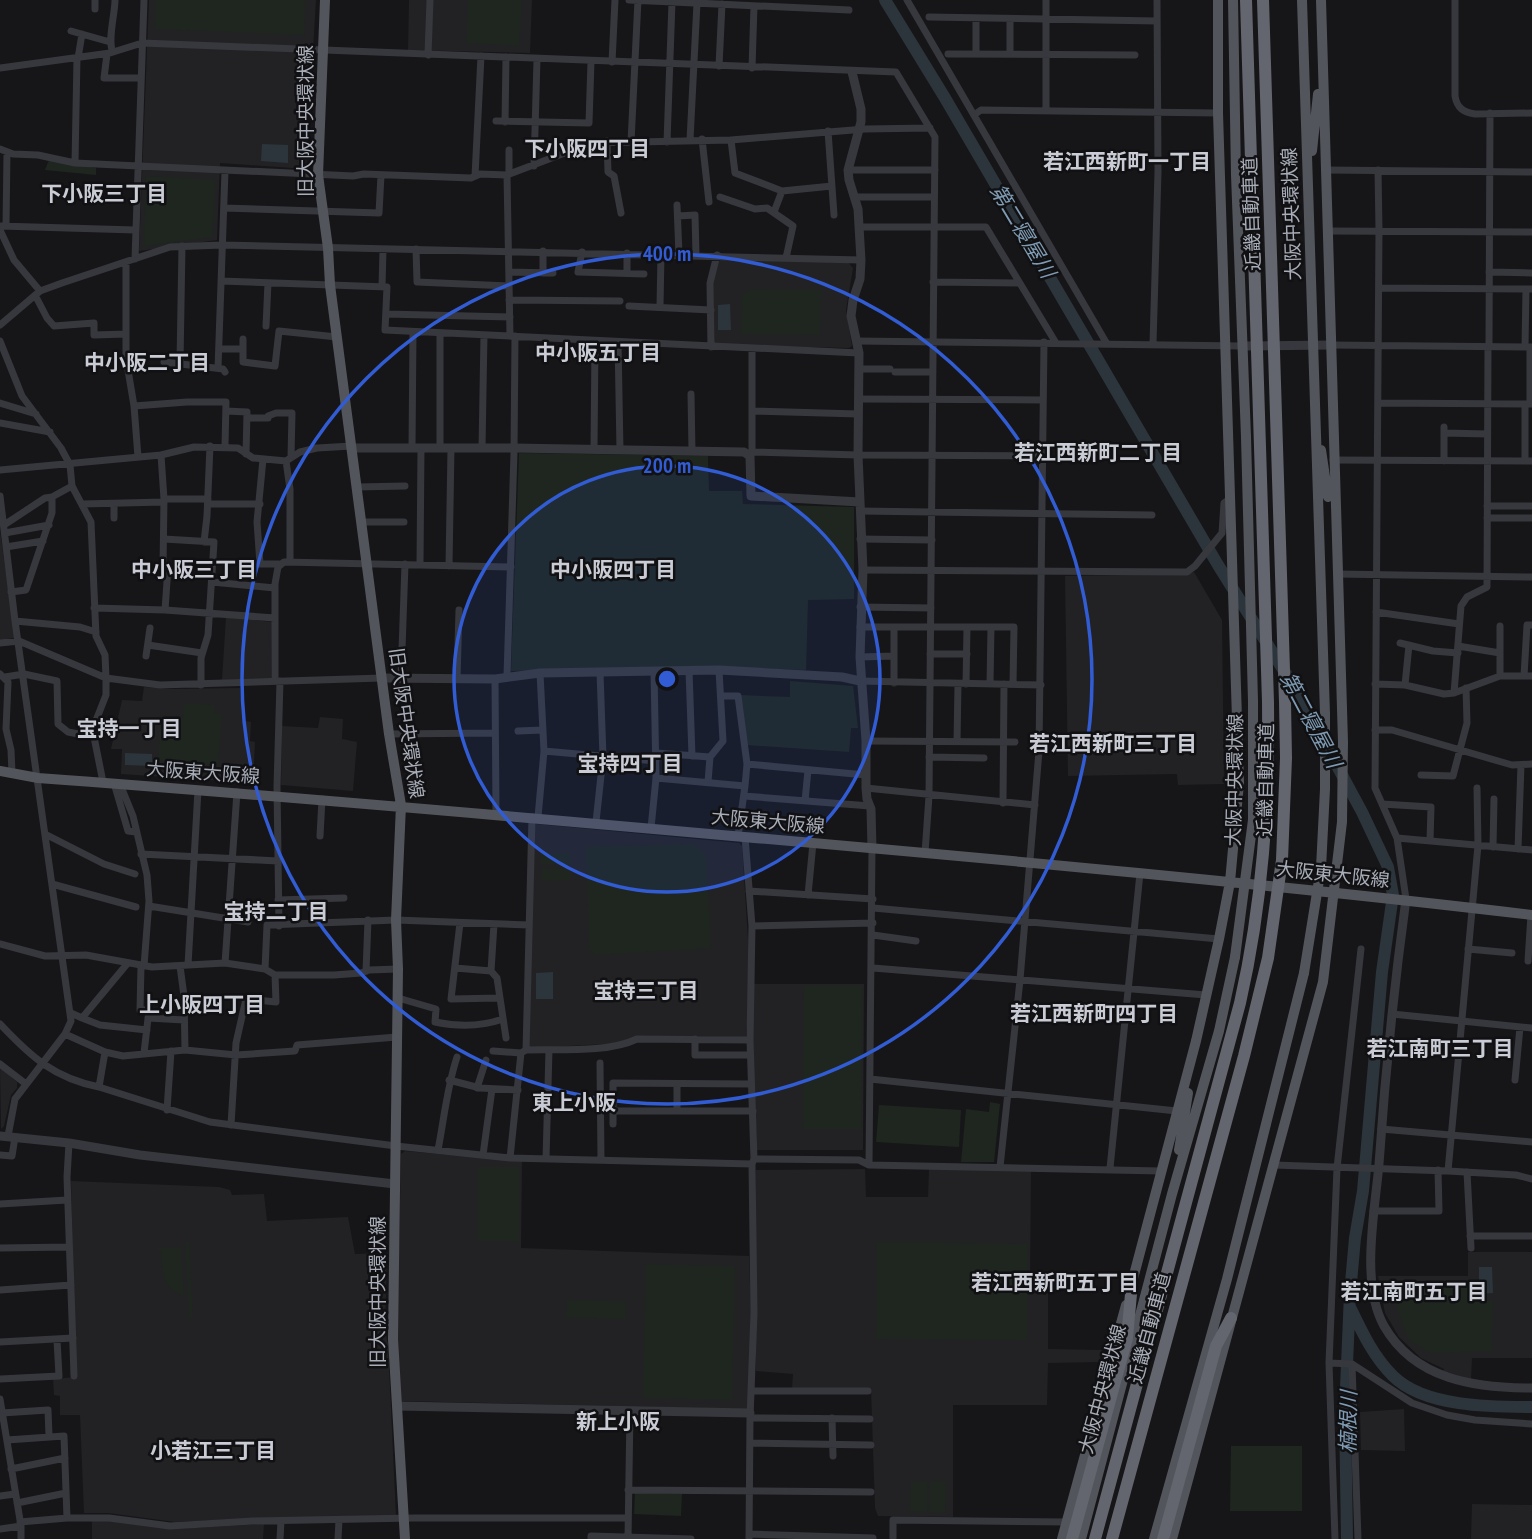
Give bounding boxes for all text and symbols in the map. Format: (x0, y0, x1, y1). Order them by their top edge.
street label: 旧大阪中央環状線 (293, 45, 317, 197)
district label: 下小阪四丁目 (524, 135, 650, 162)
street label: 大阪中央環状線 (1277, 147, 1305, 281)
district label: 若江西新町一丁目 (1043, 148, 1211, 175)
street label: 近畿自動車道 (1237, 157, 1265, 271)
water label: 第二寝屋川 (984, 179, 1063, 285)
district label: 下小阪三丁目 (41, 180, 167, 207)
text: 400 m (643, 240, 691, 267)
district label: 中小阪五丁目 (535, 339, 661, 366)
district label: 中小阪二丁目 (84, 349, 210, 376)
district label: 若江西新町二丁目 (1014, 439, 1182, 466)
text: 200 m (643, 452, 691, 479)
district label: 中小阪三丁目 (131, 556, 257, 583)
district label: 中小阪四丁目 (550, 556, 676, 583)
street label: 旧大阪中央環状線 (385, 646, 429, 800)
centre of rings (655, 667, 679, 691)
water label: 第二寝屋川 (1274, 667, 1349, 774)
street label: 大阪中央環状線 (1221, 713, 1247, 847)
district label: 宝持一丁目 (77, 715, 182, 742)
street label: 近畿自動車道 (1252, 723, 1278, 837)
district label: 若江西新町三丁目 (1029, 730, 1197, 757)
district label: 宝持四丁目 (578, 750, 683, 777)
street label: 大阪東大阪線 (145, 756, 261, 788)
street label: 大阪東大阪線 (710, 804, 826, 838)
street label: 大阪東大阪線 (1275, 856, 1391, 892)
district label: 宝持二丁目 (224, 898, 329, 925)
district label: 宝持三丁目 (594, 977, 699, 1004)
district label: 上小阪四丁目 (139, 991, 265, 1018)
district label: 若江西新町四丁目 (1010, 1000, 1178, 1027)
district label: 若江南町三丁目 (1367, 1035, 1514, 1062)
district label: 東上小阪 (532, 1089, 616, 1116)
street label: 旧大阪中央環状線 (365, 1216, 389, 1368)
district label: 若江西新町五丁目 (971, 1269, 1139, 1296)
street label: 近畿自動車道 (1123, 1270, 1175, 1386)
district label: 若江南町五丁目 (1341, 1278, 1488, 1305)
street label: 大阪中央環状線 (1073, 1322, 1131, 1456)
water label: 楠根川 (1334, 1388, 1362, 1454)
district label: 新上小阪 (576, 1408, 660, 1435)
district label: 小若江三丁目 (150, 1437, 276, 1464)

